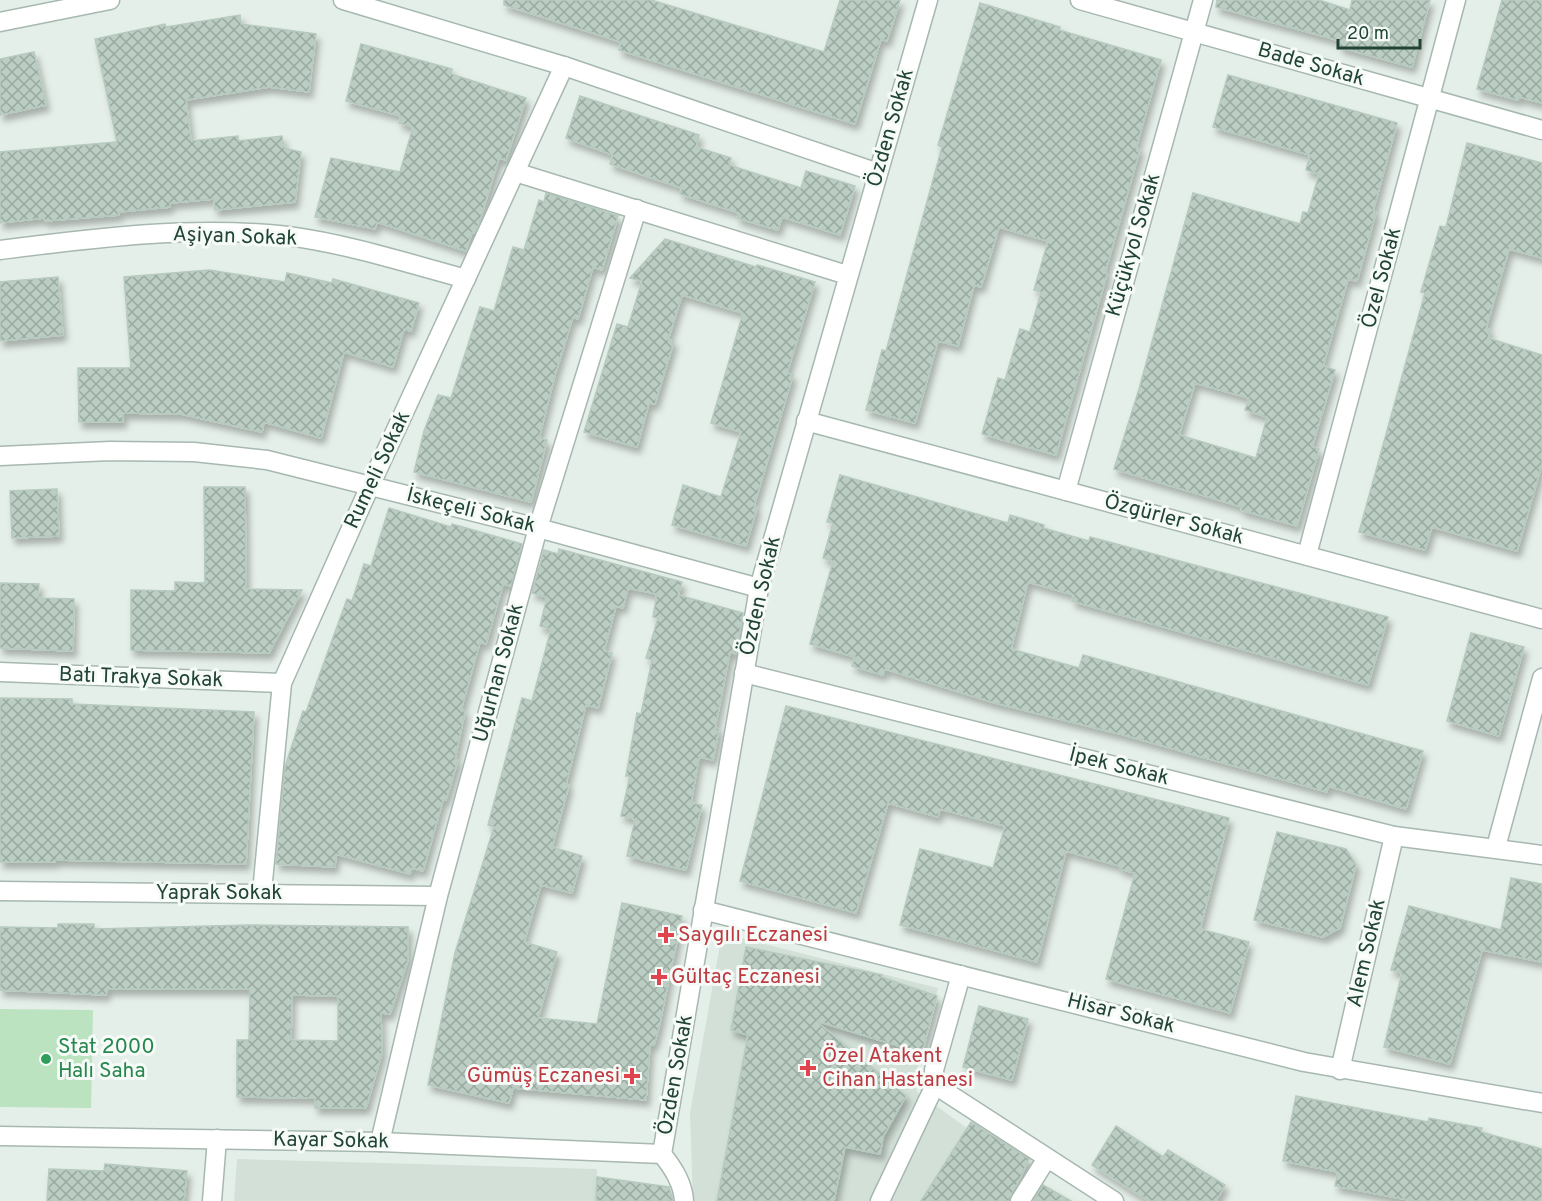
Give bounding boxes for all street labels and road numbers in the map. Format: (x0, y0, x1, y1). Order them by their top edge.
street label: Bade Sokak (1254, 37, 1368, 93)
street label: Özden Sokak (861, 66, 921, 190)
street label: Küçükyol Sokak (1101, 170, 1167, 320)
street label: Aşiyan Sokak (172, 221, 298, 253)
street label: Özel Sokak (1356, 224, 1408, 332)
street label: Rumeli Sokak (339, 406, 417, 534)
street label: İskeçeli Sokak (404, 482, 538, 540)
street label: Özgürler Sokak (1101, 488, 1247, 552)
street label: Özden Sokak (734, 533, 788, 659)
street label: Uğurhan Sokak (467, 600, 531, 746)
street label: Batı Trakya Sokak (58, 662, 224, 694)
street label: İpek Sokak (1066, 742, 1172, 792)
street label: Yaprak Sokak (156, 880, 282, 907)
street label: Alem Sokak (1341, 896, 1393, 1010)
street label: Hisar Sokak (1064, 987, 1178, 1041)
street label: Özden Sokak (652, 1012, 700, 1138)
street label: Kayar Sokak (273, 1126, 389, 1156)

